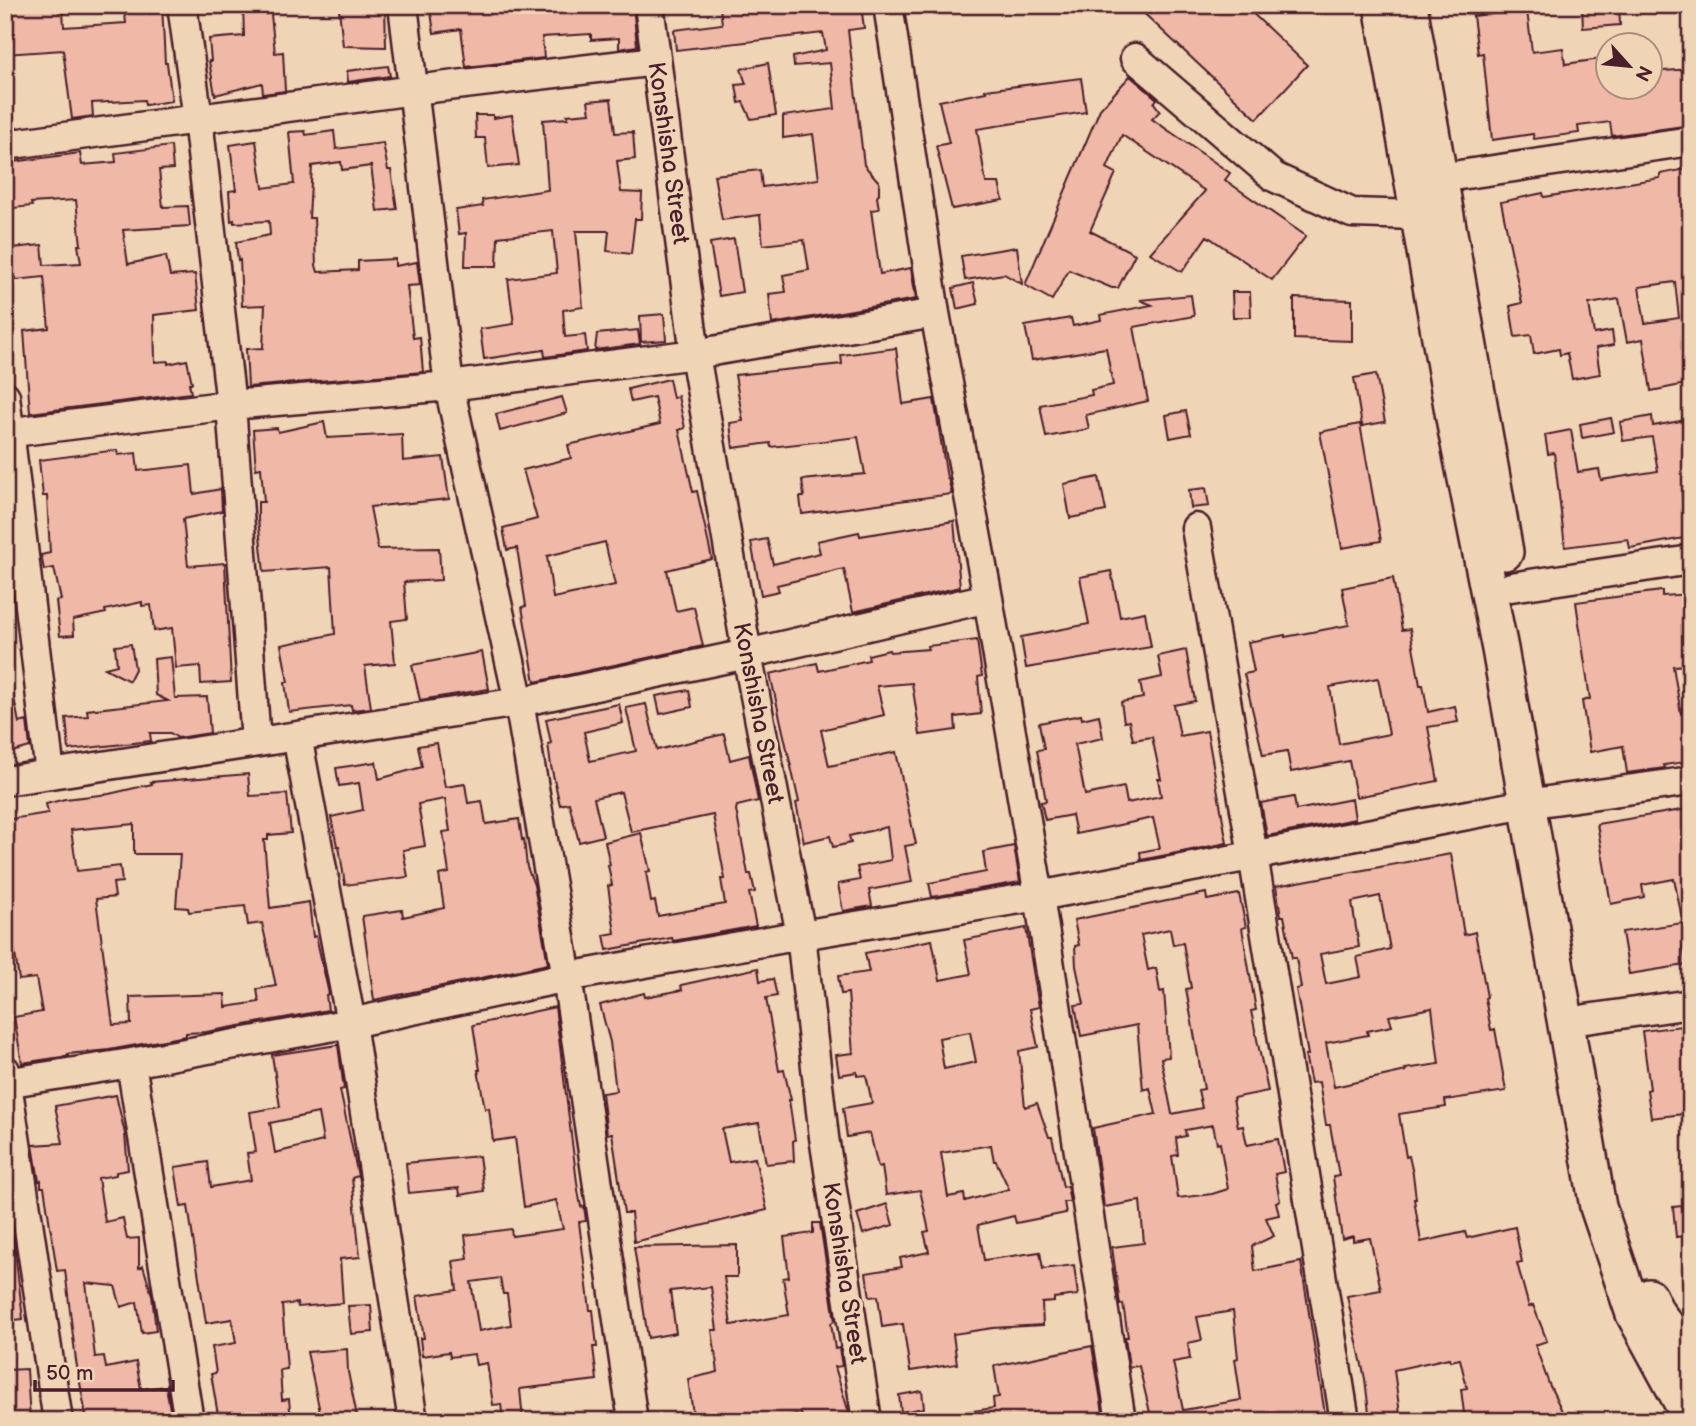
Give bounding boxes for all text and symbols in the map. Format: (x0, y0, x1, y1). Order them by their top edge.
north arrow (1594, 32, 1664, 102)
street label: Konshisha Street (641, 60, 696, 247)
text: N (1629, 61, 1656, 85)
street label: Konshisha Street (727, 620, 790, 807)
street label: Konshisha Street (816, 1180, 873, 1367)
scale bar (35, 1349, 173, 1393)
text: 50 m (46, 1361, 93, 1386)

